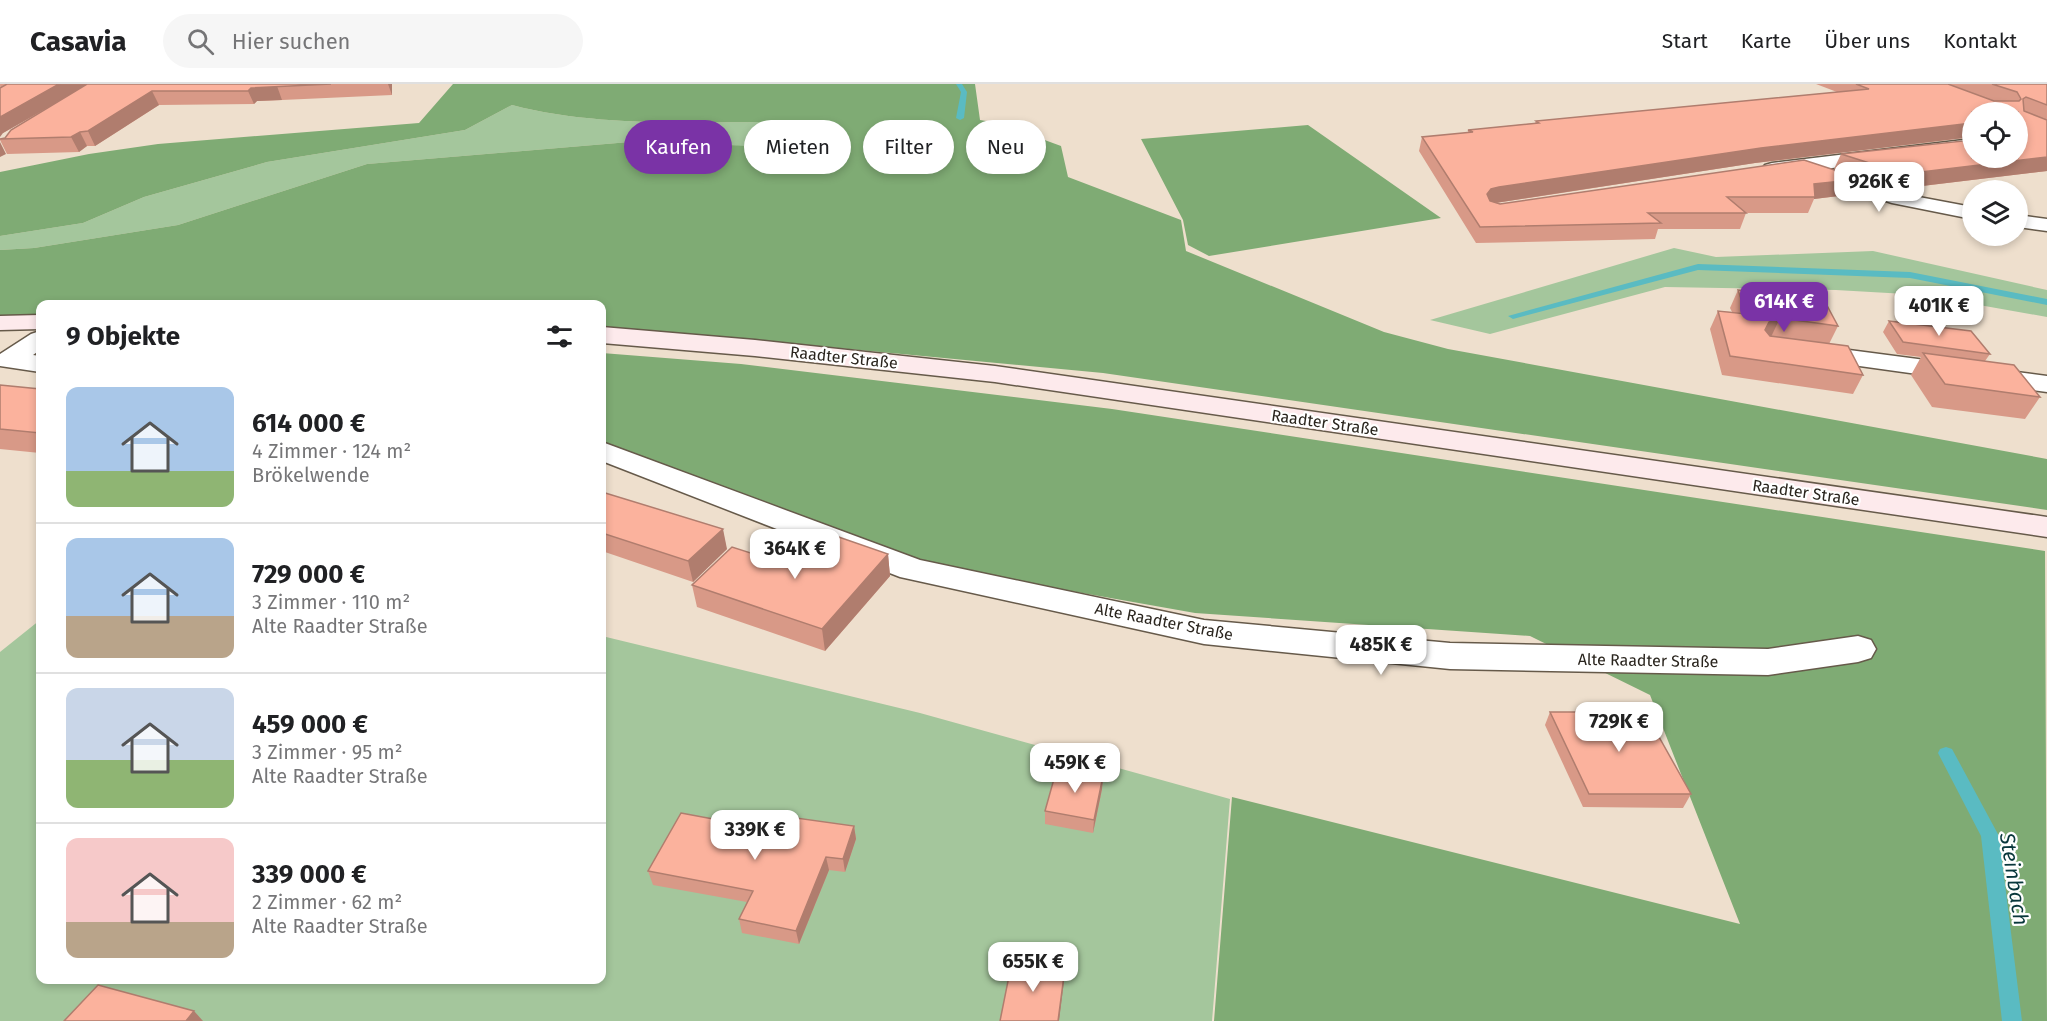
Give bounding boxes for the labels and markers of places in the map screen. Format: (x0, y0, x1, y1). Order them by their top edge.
pin: 926K € (1830, 162, 1928, 213)
pin: 614K € (1735, 282, 1833, 333)
pin: 401K € (1890, 286, 1988, 337)
pin: 364K € (746, 529, 844, 580)
pin: 485K € (1332, 625, 1430, 676)
pin: 729K € (1570, 702, 1668, 753)
pin: 459K € (1026, 743, 1124, 794)
pin: 339K € (706, 810, 804, 861)
pin: 655K € (984, 942, 1082, 993)

